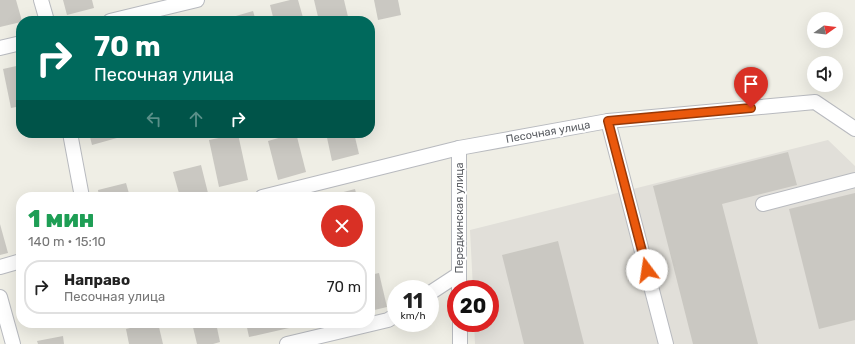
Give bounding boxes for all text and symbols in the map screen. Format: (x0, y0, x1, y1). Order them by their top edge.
north arrow (807, 12, 843, 48)
map controls (807, 12, 843, 92)
text: 70 m (94, 30, 161, 63)
icon: right (28, 32, 80, 84)
button: sound (807, 56, 843, 92)
text: Песочная улица (94, 64, 234, 86)
pin (734, 67, 768, 108)
icon: arrive (740, 73, 762, 95)
icon: left (143, 108, 165, 130)
icon: ahead (185, 108, 207, 130)
icon: right (227, 108, 249, 130)
street label: Песочная улица (505, 118, 591, 146)
street label: Передкинская улица (453, 163, 466, 274)
text: 1 мин (28, 205, 94, 233)
button: close (321, 205, 363, 247)
text: 140 m · 15:10 (28, 234, 106, 249)
position arrow (626, 249, 668, 291)
text: Направо (64, 271, 130, 289)
icon: right (30, 276, 52, 298)
text: 70 m (327, 278, 361, 296)
speed limit sign: 20 (447, 280, 499, 332)
text: Песочная улица (64, 289, 165, 304)
text: 11 (403, 289, 423, 313)
text: km/h (401, 310, 425, 322)

